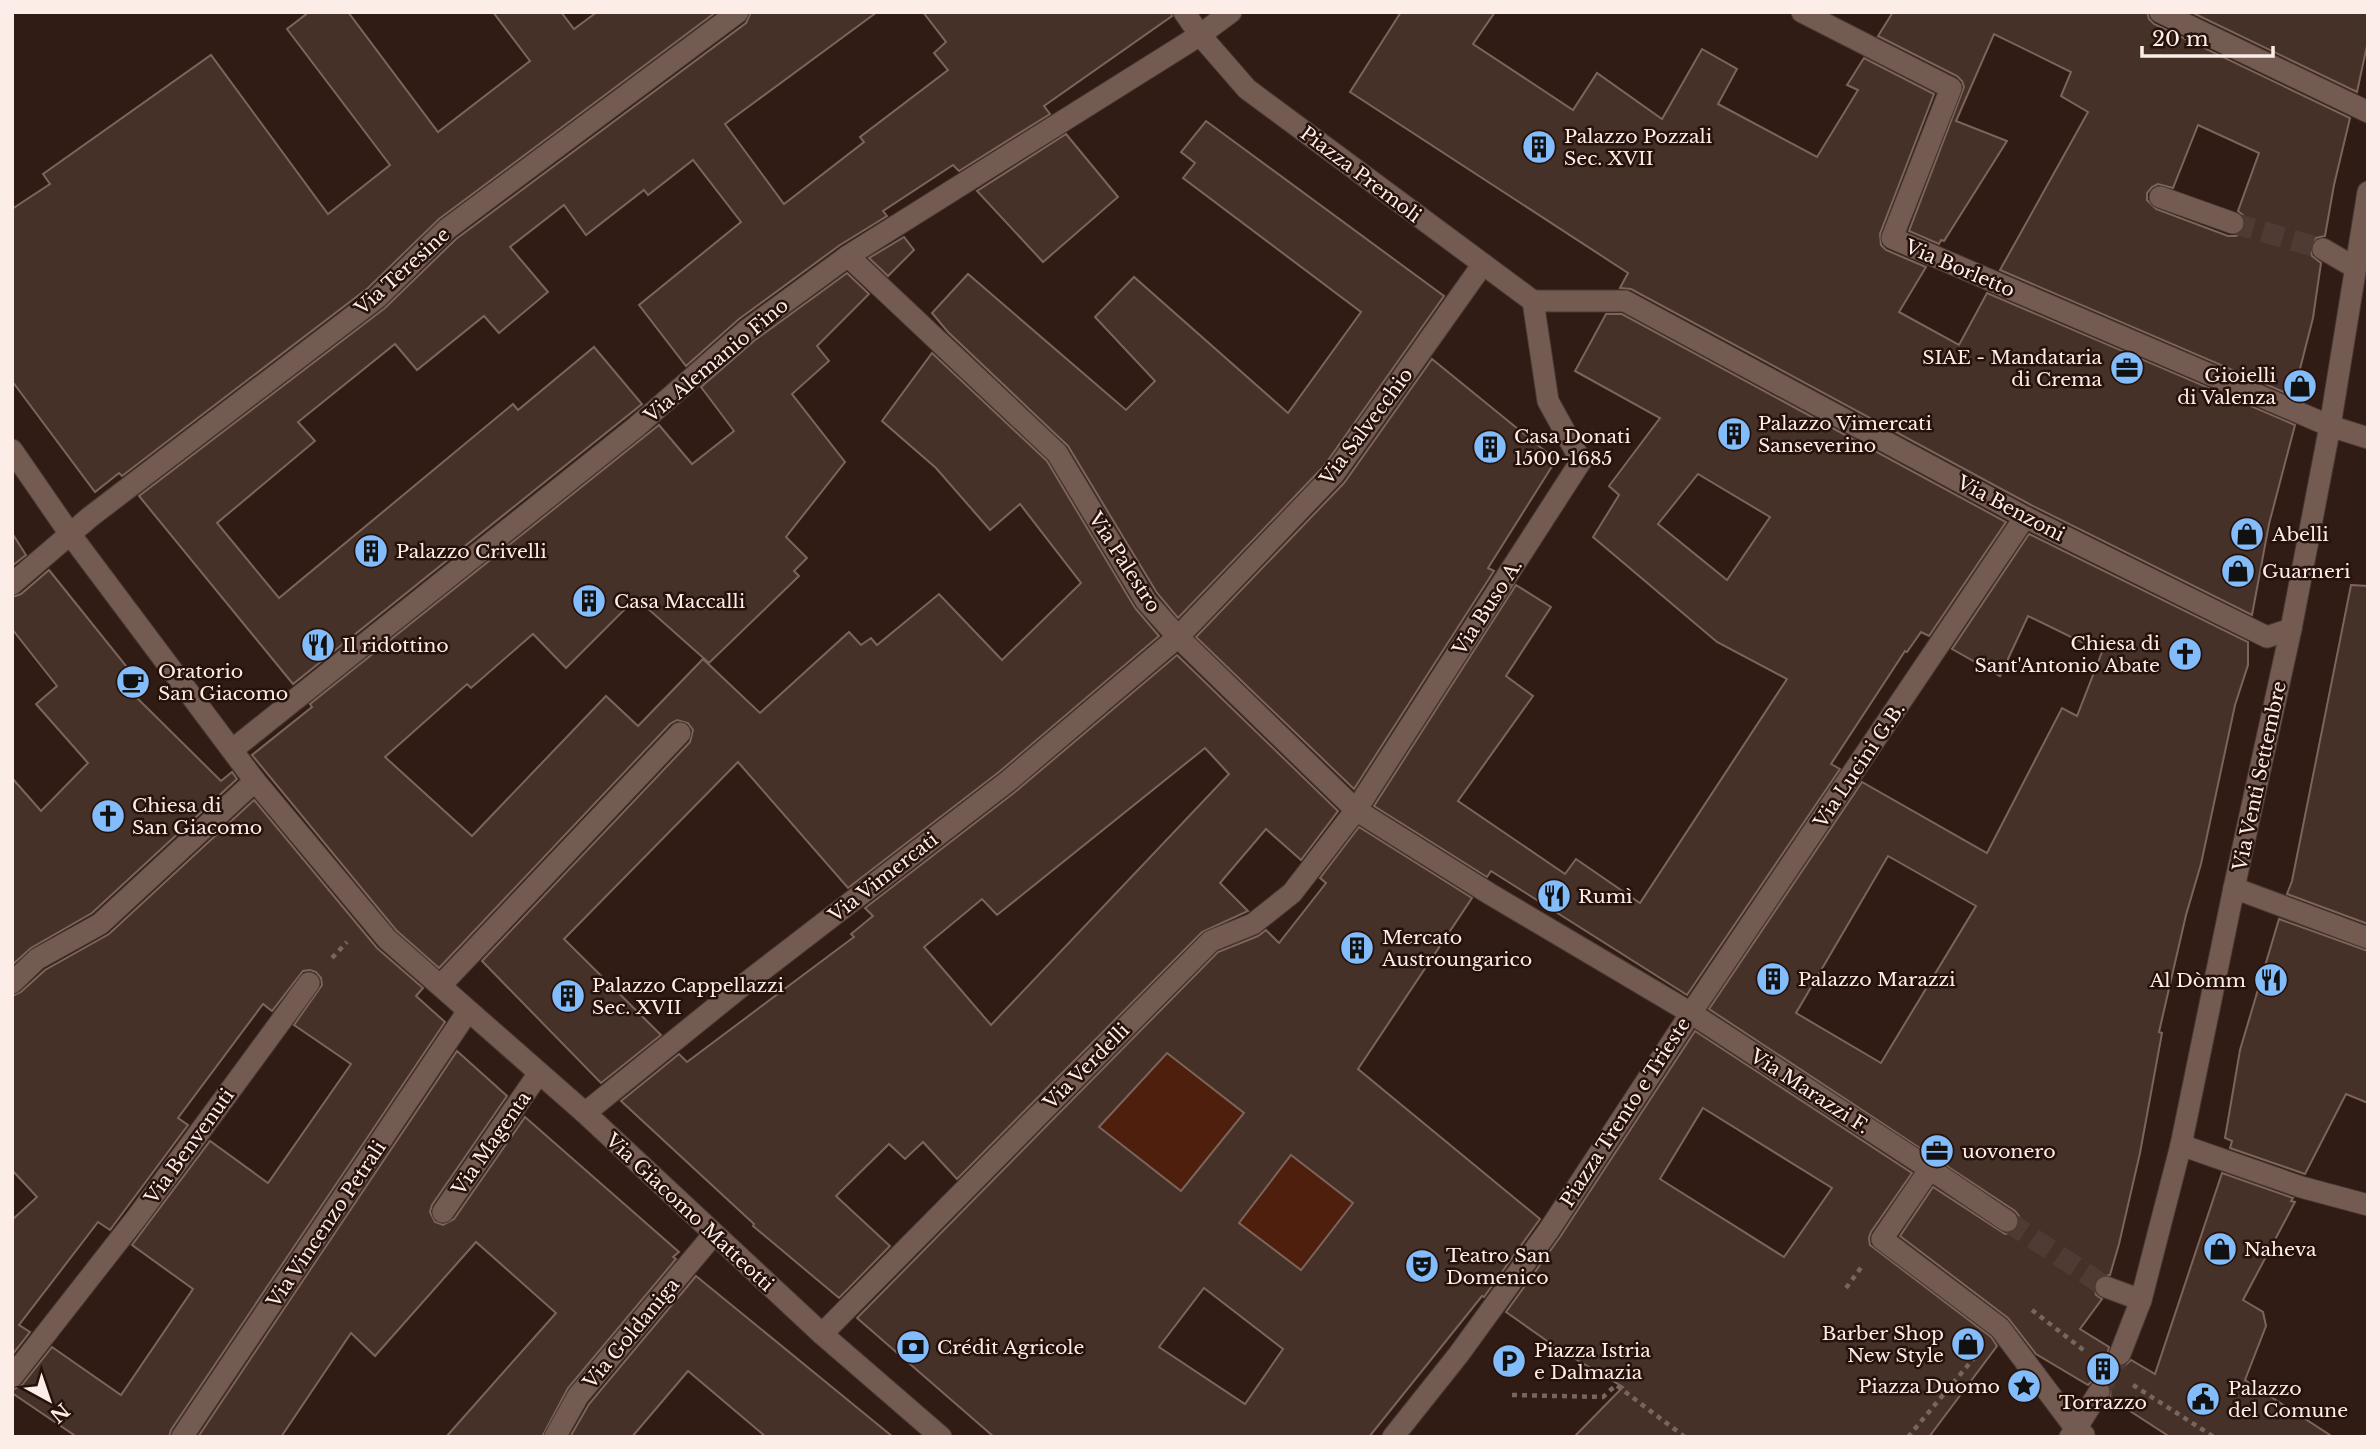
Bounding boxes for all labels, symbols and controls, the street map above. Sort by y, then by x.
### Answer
scale bar [2142,14,2273,58]
text: 20 m [2152,26,2209,52]
street label: Piazza Premoli [1296,122,1426,228]
place label: Palazzo Pozzali Sec. XVII [1564,125,1713,170]
building icon: Palazzo Pozzali Sec. XVII [1520,128,1558,166]
street label: Via Teresine [350,223,454,321]
street label: Via Borletto [1901,235,2018,302]
street label: Via Alemanio Fino [639,293,793,428]
place label: SIAE - Mandataria di Crema [1922,346,2102,391]
office icon: SIAE - Mandataria di Crema [2108,349,2146,387]
street label: Via Salvecchio [1314,363,1418,490]
place label: Gioielli di Valenza [2177,364,2277,409]
shop icon: Gioielli di Valenza [2281,367,2319,405]
place label: Palazzo Vimercati Sanseverino [1758,412,1933,457]
building icon: Palazzo Vimercati Sanseverino [1715,415,1753,453]
place label: Casa Donati 1500-1685 [1514,425,1631,470]
building icon: Casa Donati 1500-1685 [1471,428,1509,466]
street label: Via Benzoni [1952,470,2069,547]
street label: Via Palestro [1083,507,1165,617]
shop icon: Abelli [2228,515,2266,553]
place label: Abelli [2271,523,2329,546]
building icon: Palazzo Crivelli [352,532,390,570]
place label: Palazzo Crivelli [396,540,547,563]
shop icon: Guarneri [2219,552,2257,590]
street label: Via Buso A. [1447,555,1527,660]
place label: Guarneri [2262,560,2351,583]
building icon: Casa Maccalli [570,582,608,620]
place label: Casa Maccalli [614,590,746,613]
restaurant icon: Il ridottino [299,626,337,664]
place label: Chiesa di Sant'Antonio Abate [1974,632,2161,677]
place label: Il ridottino [342,634,449,657]
church icon: Chiesa di Sant'Antonio Abate [2166,635,2204,673]
place label: Oratorio San Giacomo [158,660,288,705]
cafe icon: Oratorio San Giacomo [114,663,152,701]
street label: Via Venti Settembre [2228,679,2291,874]
street label: Via Lucini G.B. [1808,698,1910,833]
place label: Chiesa di San Giacomo [132,794,262,839]
church icon: Chiesa di San Giacomo [89,797,127,835]
street label: Via Vimercati [823,827,943,928]
restaurant icon: Rumì [1535,877,1573,915]
place label: Rumì [1578,885,1633,908]
place label: Mercato Austroungarico [1381,926,1532,971]
building icon: Mercato Austroungarico [1338,929,1376,967]
building icon: Palazzo Marazzi [1754,960,1792,998]
restaurant icon: Al Dòmm [2252,961,2290,999]
place label: Palazzo Marazzi [1798,968,1956,991]
place label: Al Dòmm [2149,969,2246,992]
place label: Palazzo Cappellazzi Sec. XVII [592,974,785,1019]
building icon: Palazzo Cappellazzi Sec. XVII [549,977,587,1015]
street label: Piazza Trento e Trieste [1556,1013,1695,1211]
street label: Via Verdelli [1038,1018,1134,1115]
street label: Via Marazzi F. [1745,1044,1874,1138]
street label: Via Benvenuti [139,1084,239,1209]
street label: Via Magenta [447,1087,536,1200]
street label: Via Giacomo Matteotti [600,1128,779,1297]
office icon: uovonero [1918,1132,1956,1170]
street label: Via Vincenzo Petrali [262,1136,391,1313]
place label: uovonero [1962,1140,2056,1163]
shop icon: Naheva [2201,1230,2239,1268]
place label: Naheva [2244,1238,2317,1261]
place label: Teatro San Domenico [1446,1244,1550,1289]
theatre icon: Teatro San Domenico [1403,1247,1441,1285]
street label: Via Goldaniga [578,1273,685,1394]
place label: Barber Shop New Style [1822,1322,1944,1367]
shop icon: Barber Shop New Style [1949,1325,1987,1363]
bank icon: Crédit Agricole [894,1328,932,1366]
place label: Crédit Agricole [937,1336,1084,1359]
place label: Piazza Istria e Dalmazia [1534,1339,1651,1384]
parking icon: Piazza Istria e Dalmazia [1490,1342,1528,1380]
building icon: Torrazzo [2084,1350,2122,1388]
north arrow [14,1365,84,1435]
place icon: Piazza Duomo [2005,1367,2043,1405]
place label: Piazza Duomo [1858,1375,2000,1398]
place label: Palazzo del Comune [2228,1377,2348,1422]
public building icon: Palazzo del Comune [2184,1380,2222,1418]
place label: Torrazzo [2059,1391,2147,1414]
text: N [45,1398,74,1427]

